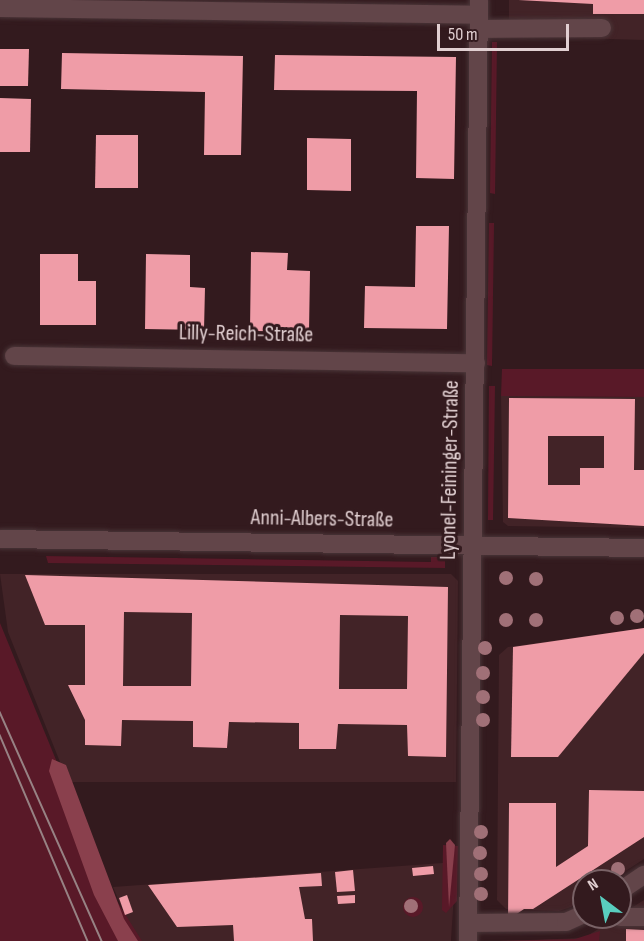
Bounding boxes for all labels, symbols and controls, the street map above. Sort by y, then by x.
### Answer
scale bar [440,12,572,50]
text: 50 m [448,24,478,45]
street label: Lilly-Reich-Straße [179,320,313,348]
street label: Lyonel-Feininger-Straße [435,380,465,560]
street label: Anni-Albers-Straße [250,505,394,533]
north arrow [572,869,632,929]
text: N [585,875,602,895]

